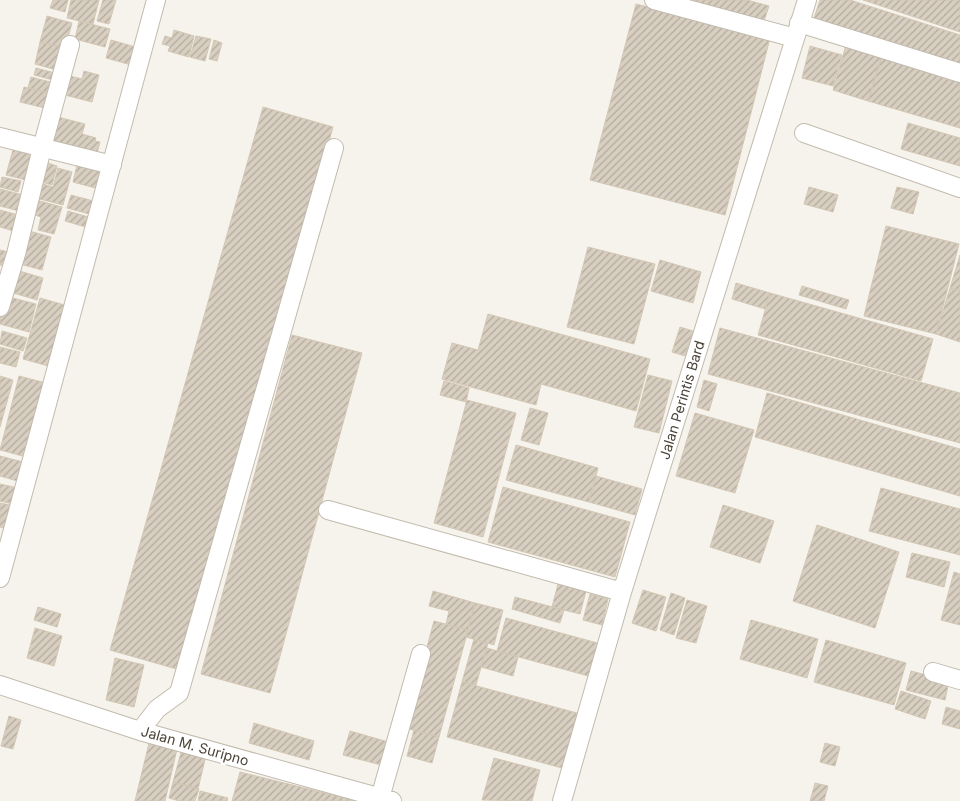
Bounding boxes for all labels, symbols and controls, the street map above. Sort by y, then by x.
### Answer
street label: Jalan Perintis Bard [655,338,708,461]
street label: Jalan M. Suripno [139,722,251,769]

